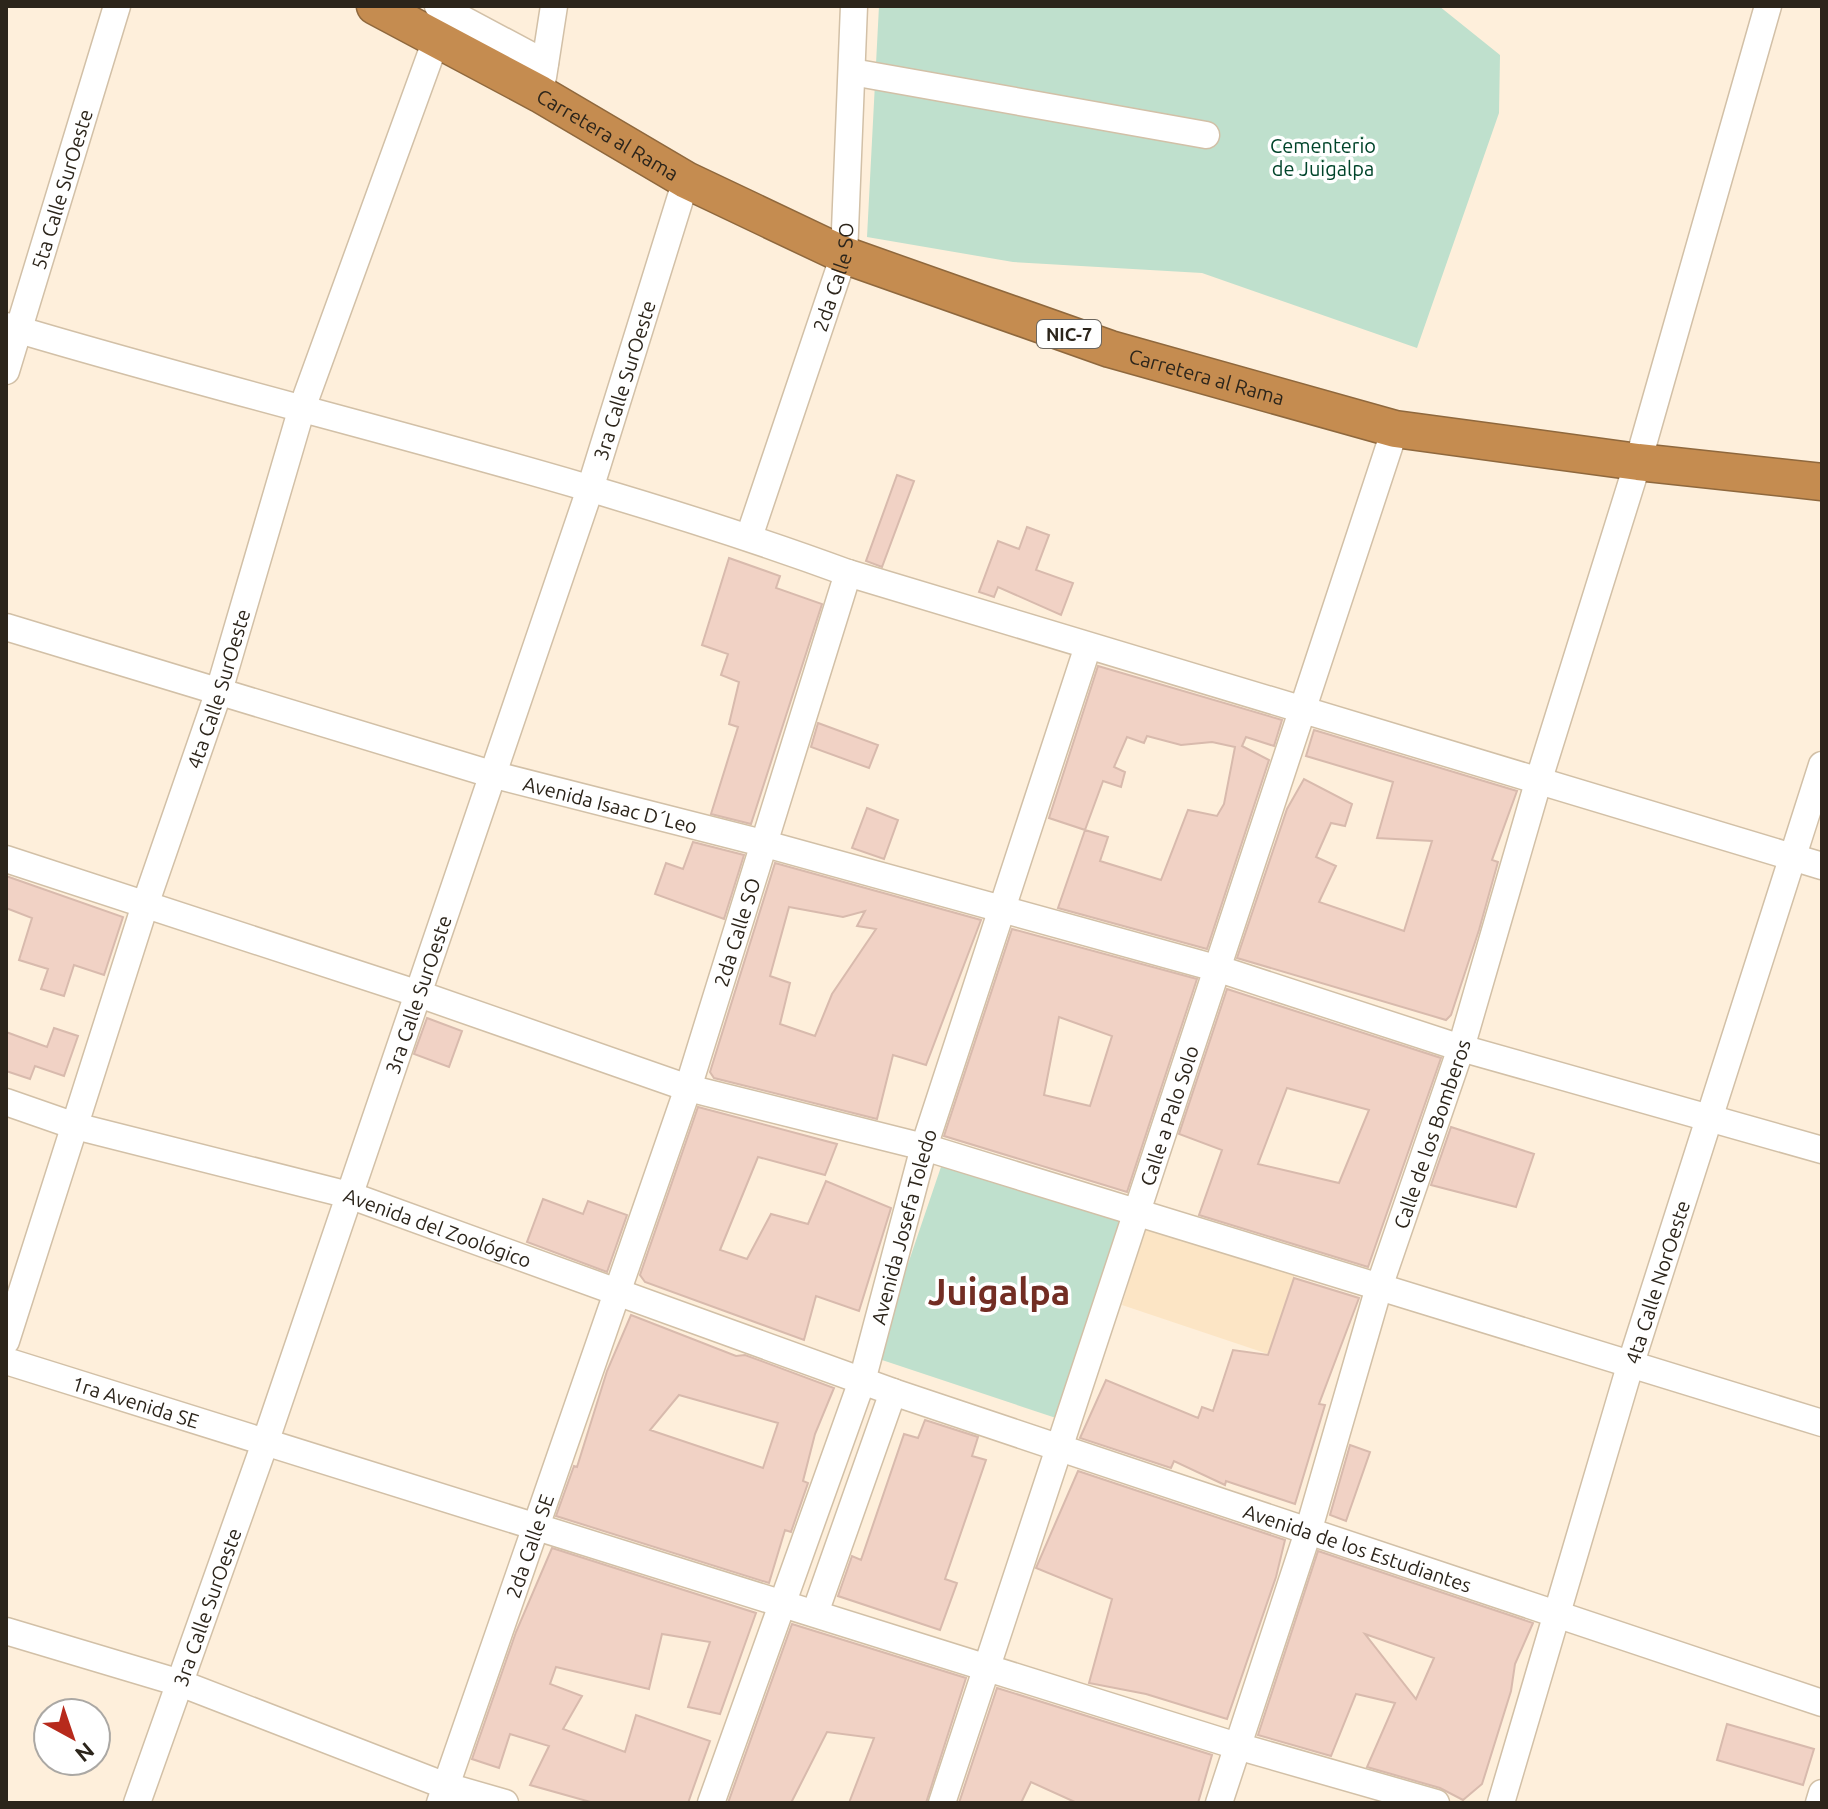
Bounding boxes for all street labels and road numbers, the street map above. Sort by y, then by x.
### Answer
street label: Carretera al Rama [533,83,683,185]
street label: 5ta Calle SurOeste [26,106,96,272]
street label: 2da Calle SO [808,222,857,334]
street label: 3ra Calle SurOeste [588,297,659,463]
road number: NIC-7 [1037,320,1101,348]
street label: Carretera al Rama [1126,343,1287,409]
street label: 4ta Calle SurOeste [182,606,254,772]
street label: Avenida Isaac D´Leo [521,771,700,838]
street label: 2da Calle SO [709,875,764,989]
street label: 3ra Calle SurOeste [380,912,455,1077]
street label: Calle de los Bomberos [1388,1037,1474,1232]
street label: Calle a Palo Solo [1135,1042,1203,1188]
street label: Avenida Josefa Toledo [866,1126,941,1327]
street label: Avenida del Zoológico [341,1183,535,1272]
street label: 4ta Calle NorOeste [1620,1197,1694,1366]
street label: 1ra Avenida SE [69,1371,202,1432]
street label: 2da Calle SE [501,1491,558,1601]
street label: Avenida de los Estudiantes [1241,1499,1475,1596]
street label: 3ra Calle SurOeste [168,1525,245,1689]

